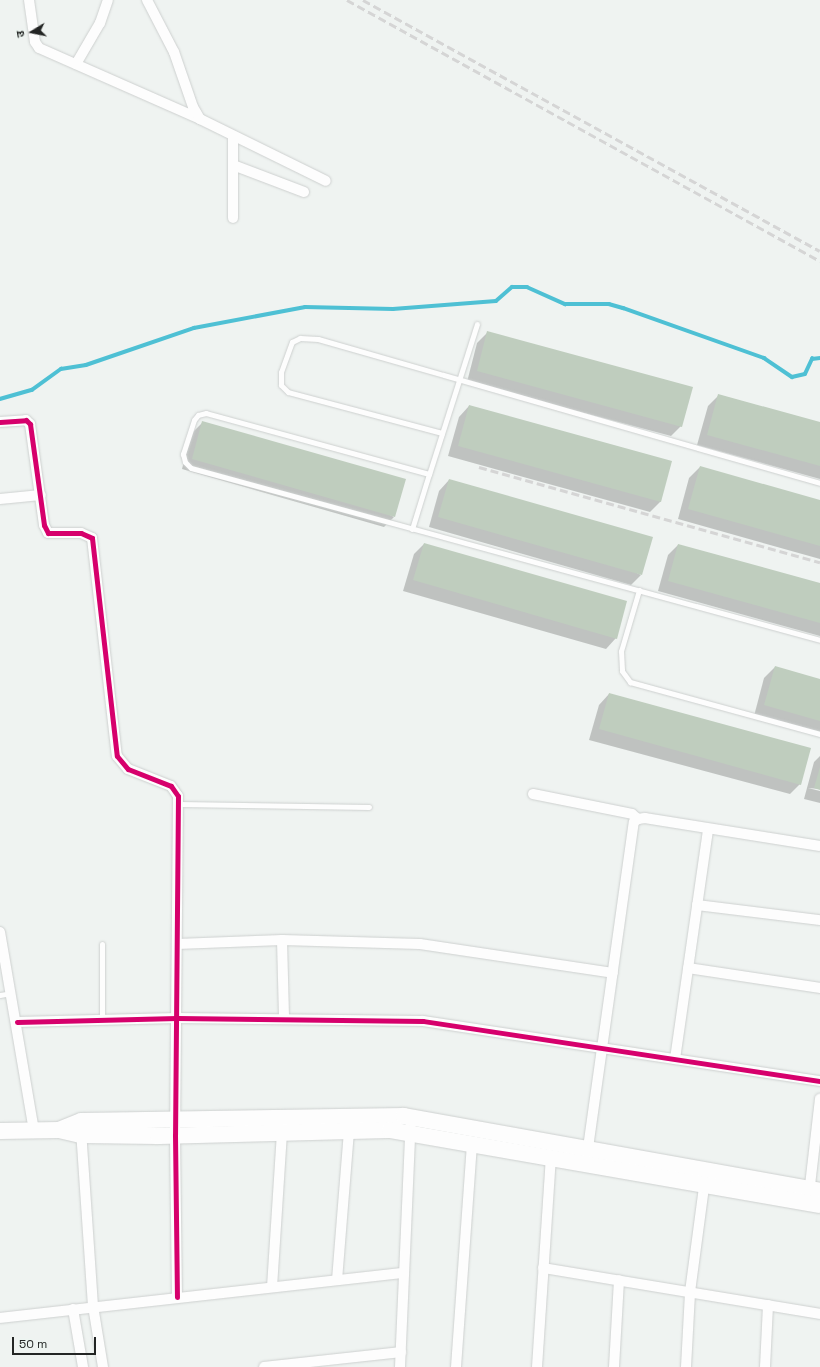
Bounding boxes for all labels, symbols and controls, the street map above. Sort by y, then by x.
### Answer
north arrow [12,12,52,52]
text: उ [13,30,28,38]
scale bar [14,1329,98,1355]
text: 50 m [19,1336,47,1352]

